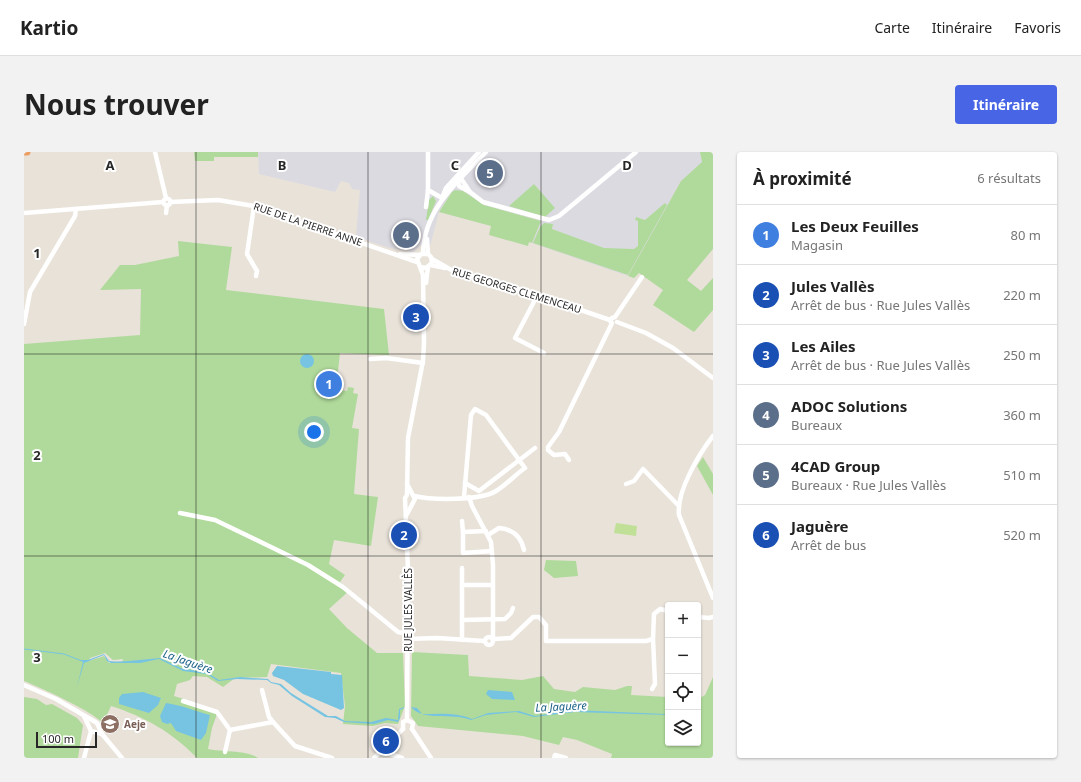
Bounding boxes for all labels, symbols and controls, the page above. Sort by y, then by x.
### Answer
text: Kartio [20,15,78,41]
text: Carte [874,18,910,37]
text: Itinéraire [932,18,992,37]
text: Favoris [1014,18,1061,37]
text: Nous trouver [24,85,209,123]
button: Itinéraire [955,85,1057,124]
text: A [106,156,115,174]
text: B [278,156,286,174]
text: C [451,156,459,174]
text: D [622,156,632,174]
pin: 5 [477,158,503,188]
text: À proximité [753,167,852,190]
text: 6 résultats [977,169,1041,187]
street label: RUE DE LA PIERRE ANNE [252,199,364,249]
text: Les Deux Feuilles [791,216,919,236]
pin: 4 [393,220,419,250]
text: 1 [762,226,770,244]
text: 80 m [1011,226,1041,244]
text: Magasin [791,236,843,254]
text: 1 [33,244,41,262]
street label: RUE GEORGES CLEMENCEAU [451,264,583,316]
text: Jules Vallès [791,276,874,296]
text: 2 [762,286,770,304]
text: 220 m [1003,286,1041,304]
text: Arrêt de bus · Rue Jules Vallès [791,296,970,314]
pin: 3 [403,302,429,332]
text: Les Ailes [791,336,856,356]
text: 3 [762,346,770,364]
text: 250 m [1003,346,1041,364]
text: Arrêt de bus · Rue Jules Vallès [791,356,970,374]
pin: 1 [316,369,342,399]
text: ADOC Solutions [791,396,907,416]
text: 4 [762,406,770,424]
text: 360 m [1003,406,1041,424]
text: Bureaux [791,416,842,434]
your location [304,422,324,442]
text: 2 [33,446,41,464]
text: 4CAD Group [791,456,880,476]
text: 5 [762,466,770,484]
text: 510 m [1003,466,1041,484]
text: Bureaux · Rue Jules Vallès [791,476,946,494]
text: Jaguère [791,516,849,536]
pin: 2 [391,520,417,550]
text: 6 [762,526,770,544]
text: 520 m [1003,526,1041,544]
text: Arrêt de bus [791,536,866,554]
street label: RUE JULES VALLÈS [401,567,415,652]
map controls [665,602,701,746]
button: + [665,602,701,638]
button: − [665,638,701,674]
water label: La Jaguère [161,646,215,677]
text: 3 [33,648,41,666]
button: locate [665,674,701,710]
water label: La Jaguère [535,697,588,715]
button: layers [665,710,701,746]
school or university icon: Aeje [99,713,121,735]
place label: Aeje [124,717,146,731]
pin: 6 [373,726,399,756]
scale bar [36,730,97,749]
text: 100 m [42,731,74,746]

